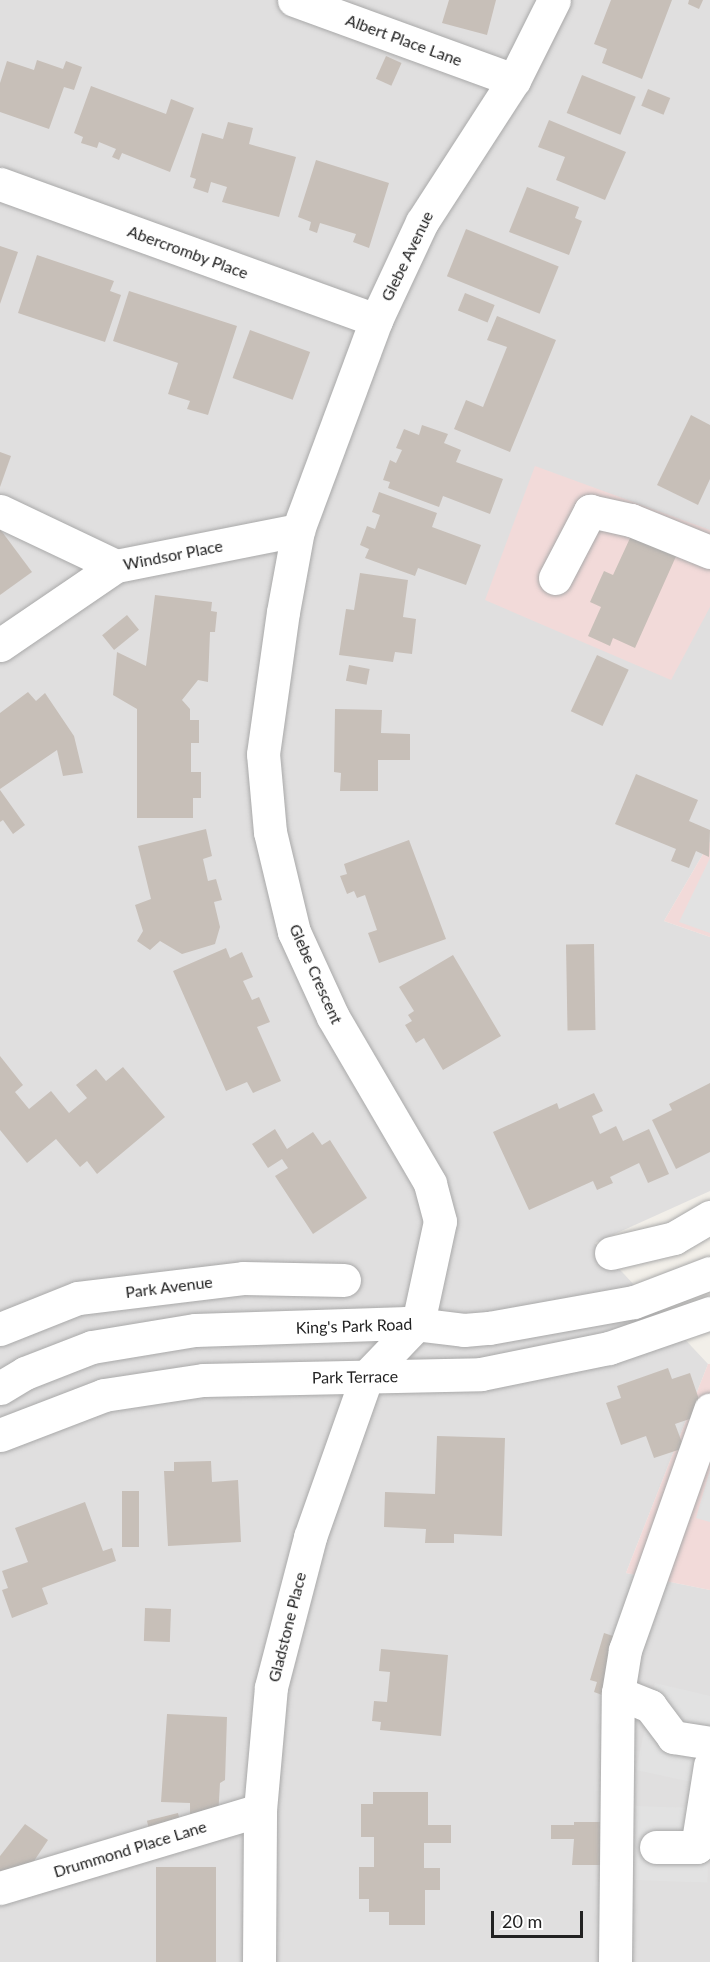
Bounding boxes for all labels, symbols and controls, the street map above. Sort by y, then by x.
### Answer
street label: Albert Place Lane [343,10,465,70]
street label: Glebe Avenue [377,208,437,304]
street label: Abercromby Place [125,221,251,283]
street label: Windsor Place [121,536,225,574]
street label: Glebe Crescent [285,921,347,1027]
street label: Park Avenue [124,1272,214,1302]
street label: King's Park Road [295,1314,413,1338]
street label: Park Terrace [311,1367,399,1387]
street label: Gladstone Place [264,1570,310,1684]
street label: Drummond Place Lane [51,1817,209,1881]
scale bar [494,1899,586,1937]
text: 20 m [502,1910,542,1932]

